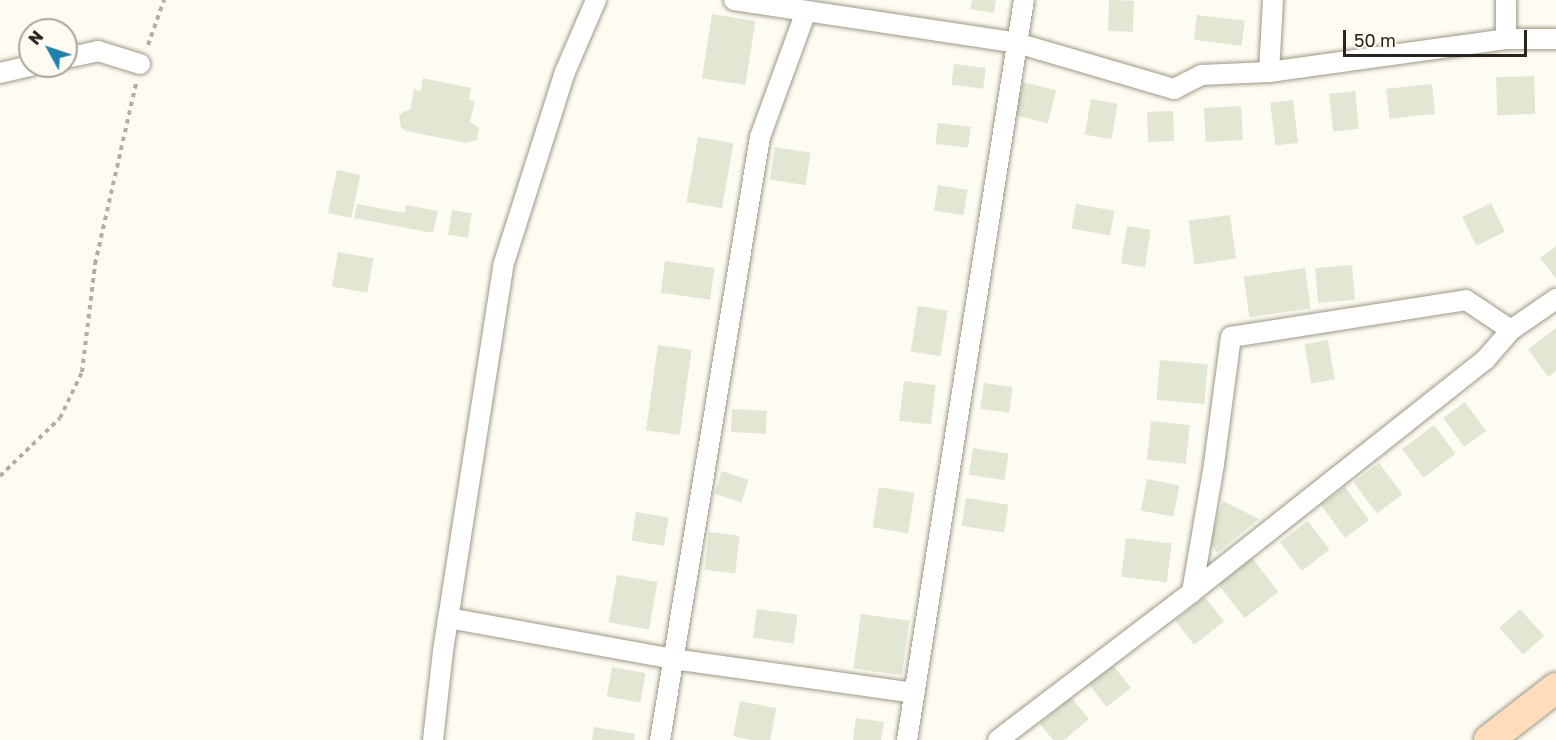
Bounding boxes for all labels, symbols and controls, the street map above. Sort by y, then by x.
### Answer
north arrow [18,18,78,78]
scale bar [1346,18,1530,56]
text: N [24,27,47,49]
text: 50 m [1354,29,1396,51]

